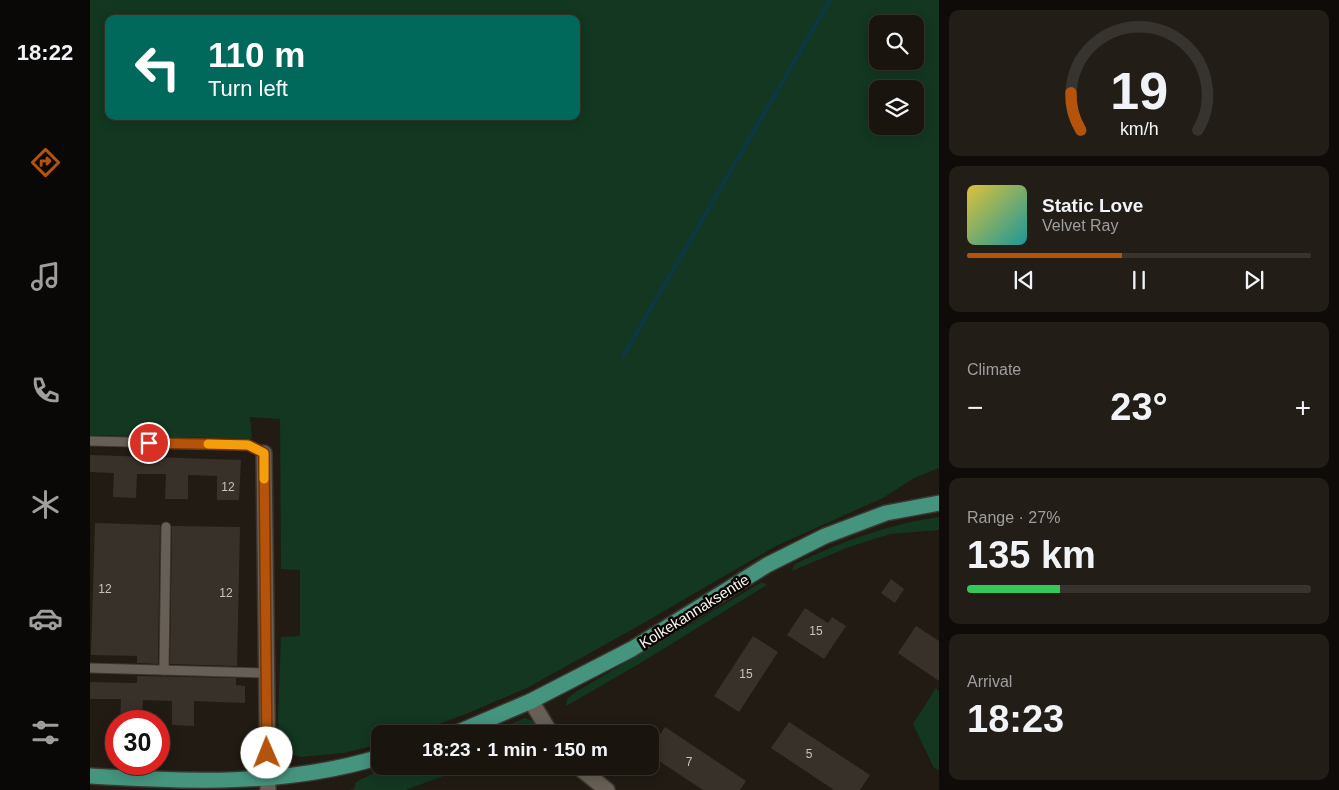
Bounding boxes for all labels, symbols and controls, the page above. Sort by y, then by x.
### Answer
map controls [869,15,924,135]
button: search [869,15,924,70]
icon: left [125,35,190,100]
text: 110 m [208,35,305,74]
text: 18:22 [17,40,73,65]
text: 19 [1110,62,1168,120]
text: Turn left [208,76,288,101]
button: layers [869,80,924,135]
text: km/h [1120,119,1158,139]
icon: directions [28,145,63,180]
text: Static Love [1042,195,1143,216]
text: Velvet Ray [1042,217,1118,234]
icon: music [28,259,63,294]
icon: previous [1010,266,1038,294]
icon: pause [1125,266,1153,294]
icon: next [1240,266,1268,294]
text: Climate [967,361,1021,378]
icon: phone [28,373,63,408]
text: 23° [1110,386,1168,428]
text: − [967,392,983,423]
text: + [1295,392,1311,423]
pin [128,422,170,464]
icon: arrive [135,429,163,457]
house number: 12 [221,480,235,494]
icon: climate [28,487,63,522]
text: Range · 27% [967,509,1060,526]
text: 135 km [967,534,1096,576]
street label: Kolkekannaksentie [636,570,752,652]
house number: 12 [98,582,112,596]
house number: 12 [219,586,233,600]
icon: car [28,601,63,636]
house number: 15 [809,624,823,638]
house number: 15 [739,667,753,681]
text: Arrival [967,673,1012,690]
text: 18:23 [967,698,1064,740]
speed limit sign: 30 [105,710,170,775]
icon: filters [28,715,63,750]
position arrow [240,726,292,778]
text: 18:23 · 1 min · 150 m [422,739,608,760]
house number: 5 [806,747,813,761]
house number: 7 [686,755,693,769]

